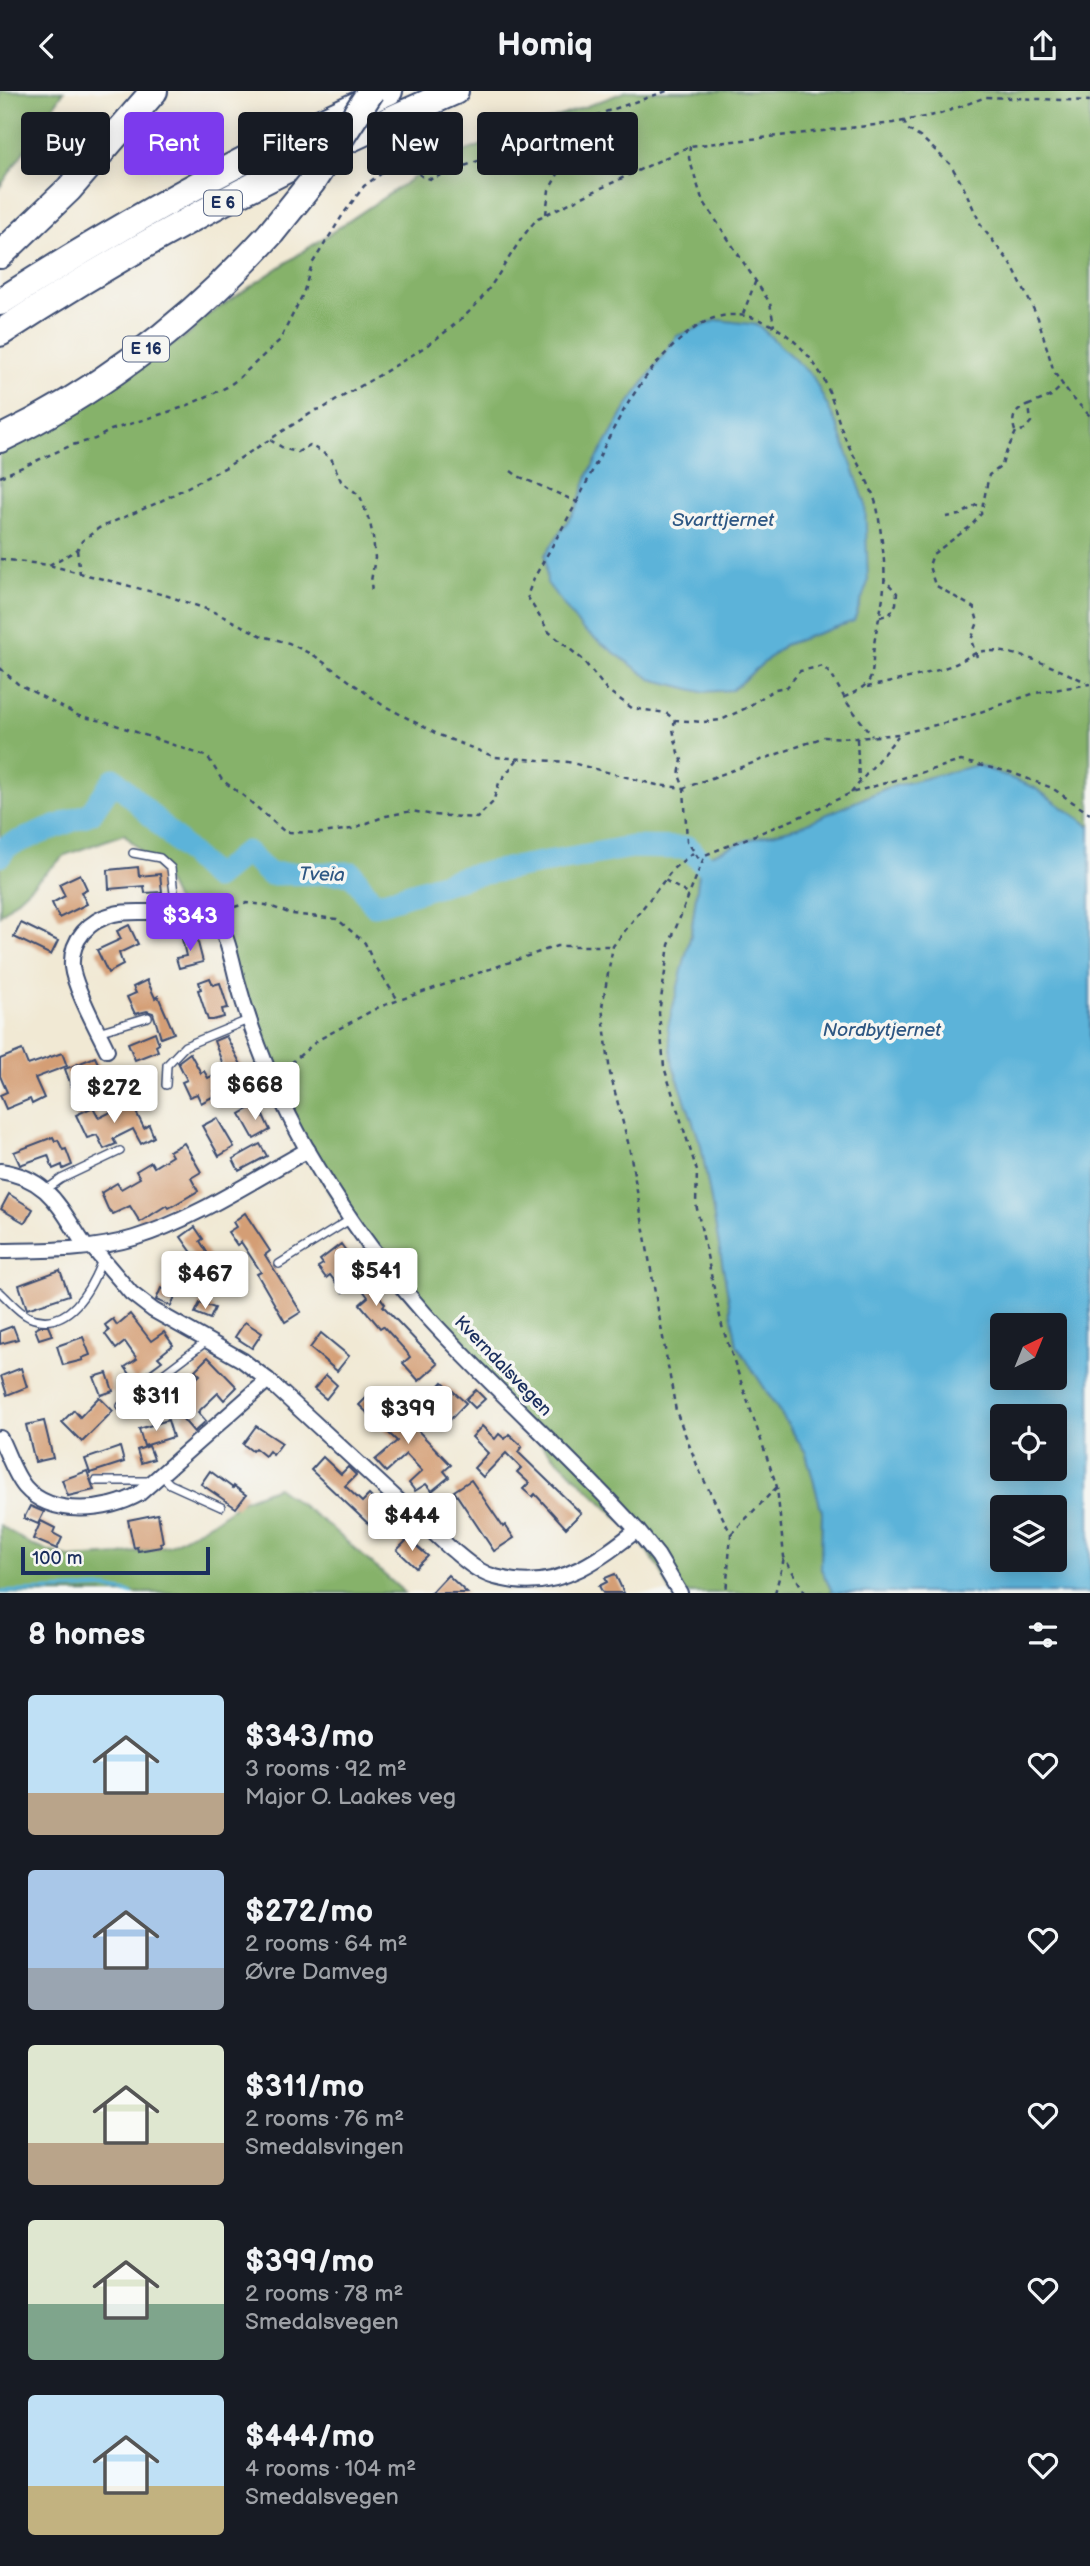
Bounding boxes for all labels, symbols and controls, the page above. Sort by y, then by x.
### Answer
text: Homiq [497,26,593,65]
icon: back [28,27,66,65]
icon: share [1024,27,1062,65]
chip: Buy [21,112,110,175]
chip: Rent [124,112,224,175]
chip: Filters [238,112,353,175]
chip: New [367,112,463,175]
chip: Apartment [477,112,638,175]
road number: E 6 [204,191,242,215]
road number: E 16 [123,337,169,361]
water label: Svarttjernet [672,509,775,532]
water label: Tveia [299,863,345,887]
pin: $343 [149,893,231,953]
text: $343 [162,902,218,930]
water label: Nordbytjernet [823,1019,942,1042]
pin: $668 [214,1063,296,1122]
pin: $272 [73,1065,155,1125]
text: $668 [227,1071,283,1099]
text: $272 [87,1074,141,1102]
pin: $541 [335,1249,417,1308]
pin: $467 [164,1251,246,1311]
text: $541 [350,1257,402,1285]
text: $467 [177,1260,233,1288]
street label: Kverndalsvegen [450,1312,556,1420]
north arrow [990,1313,1068,1389]
map controls [990,1313,1067,1572]
pin: $311 [115,1373,197,1433]
text: $311 [132,1382,180,1410]
pin: $399 [367,1387,449,1446]
text: $399 [380,1395,436,1423]
button: locate [990,1404,1067,1481]
pin: $444 [371,1493,453,1553]
button: layers [990,1495,1067,1572]
text: $444 [384,1502,440,1530]
scale bar [21,1544,210,1576]
text: 100 m [32,1547,83,1570]
icon: filters [1024,1616,1062,1654]
text: 8 homes [28,1617,145,1653]
text: $343/mo [245,1719,374,1755]
icon: home [84,1723,168,1807]
icon: heart [1024,1746,1062,1784]
text: 3 rooms · 92 m² [245,1755,407,1783]
text: Major O. Laakes veg [245,1783,456,1811]
text: $272/mo [245,1894,373,1930]
icon: home [84,1898,168,1982]
icon: heart [1024,1921,1062,1959]
text: 2 rooms · 64 m² [245,1930,407,1958]
text: Øvre Damveg [245,1958,388,1986]
text: $311/mo [245,2069,364,2105]
icon: home [84,2073,168,2157]
icon: heart [1024,2096,1062,2134]
text: 2 rooms · 76 m² [245,2105,404,2133]
text: Smedalsvingen [245,2133,404,2161]
text: $399/mo [245,2244,374,2280]
icon: home [84,2248,168,2332]
icon: heart [1024,2271,1062,2309]
text: 2 rooms · 78 m² [245,2280,403,2308]
text: Smedalsvegen [245,2308,399,2336]
text: $444/mo [245,2419,375,2455]
icon: home [84,2423,168,2507]
icon: heart [1024,2446,1062,2484]
text: 4 rooms · 104 m² [245,2455,416,2483]
text: Smedalsvegen [245,2483,399,2511]

